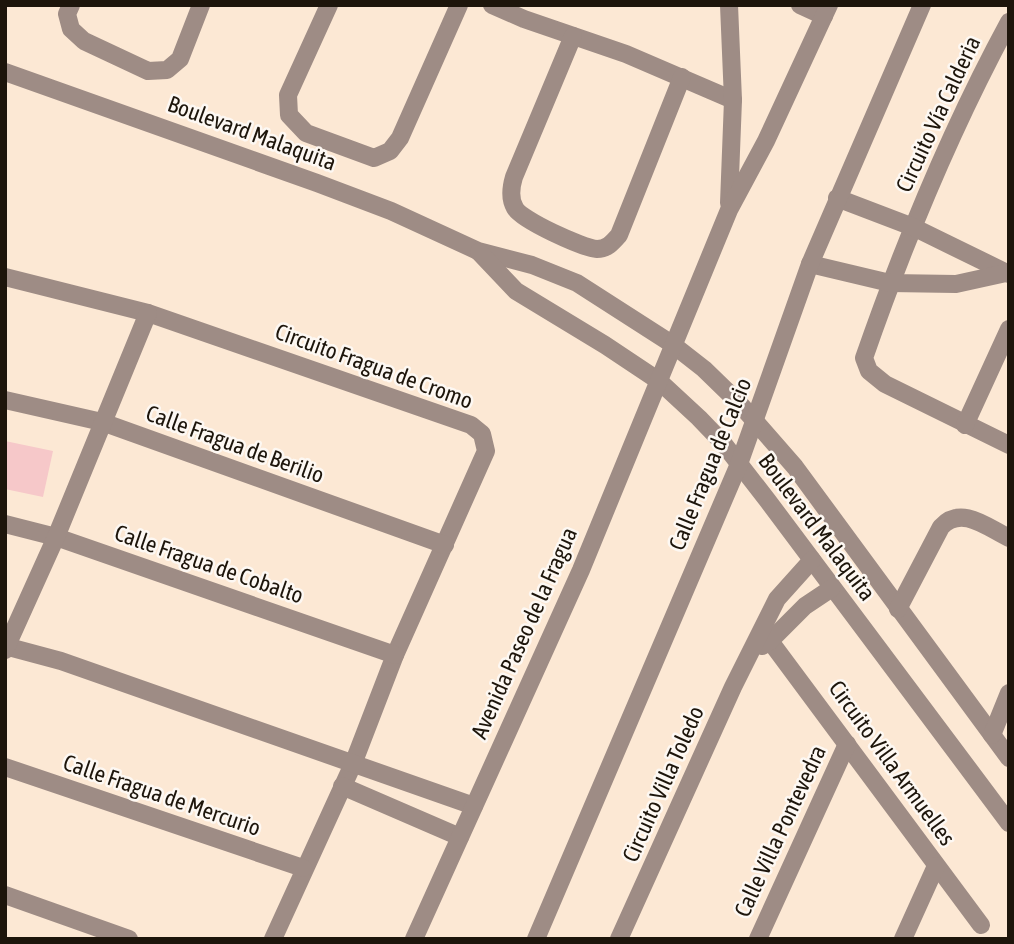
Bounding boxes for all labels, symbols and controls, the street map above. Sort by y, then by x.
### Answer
street label: Circuito Vía Calderia [890,32,986,196]
street label: Boulevard Malaquita [164,90,340,176]
street label: Circuito Fragua de Cromo [272,318,476,414]
street label: Calle Fragua de Calcio [664,374,756,554]
street label: Calle Fragua de Berilio [143,400,327,488]
street label: Boulevard Malaquita [753,448,881,606]
street label: Calle Fragua de Cobalto [111,520,307,608]
street label: Avenida Paseo de la Fragua [466,524,582,742]
street label: Circuito Villa Armuelles [824,676,960,850]
street label: Circuito Villa Toledo [617,702,709,866]
street label: Calle Villa Pontevedra [729,741,831,921]
street label: Calle Fragua de Mercurio [60,749,264,841]

